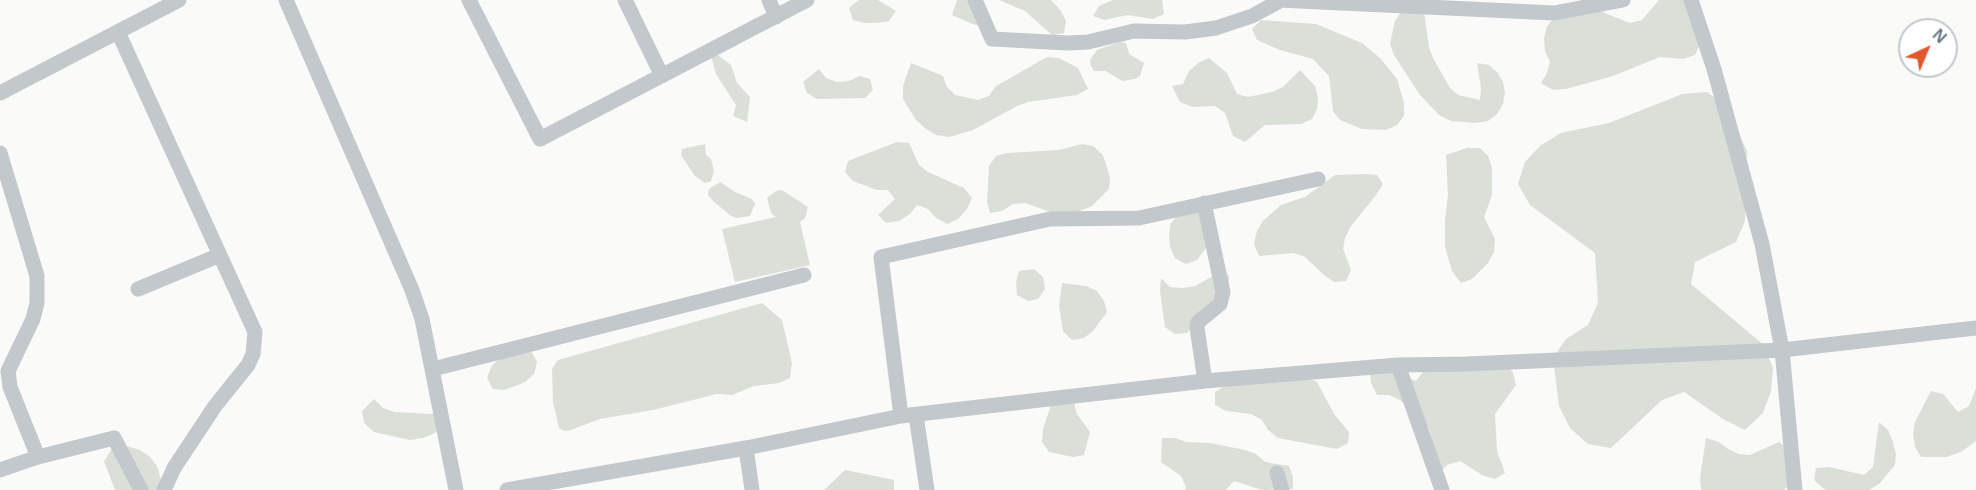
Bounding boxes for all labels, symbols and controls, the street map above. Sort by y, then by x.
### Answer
north arrow [1898,18,1958,78]
text: N [1929,26,1950,46]

